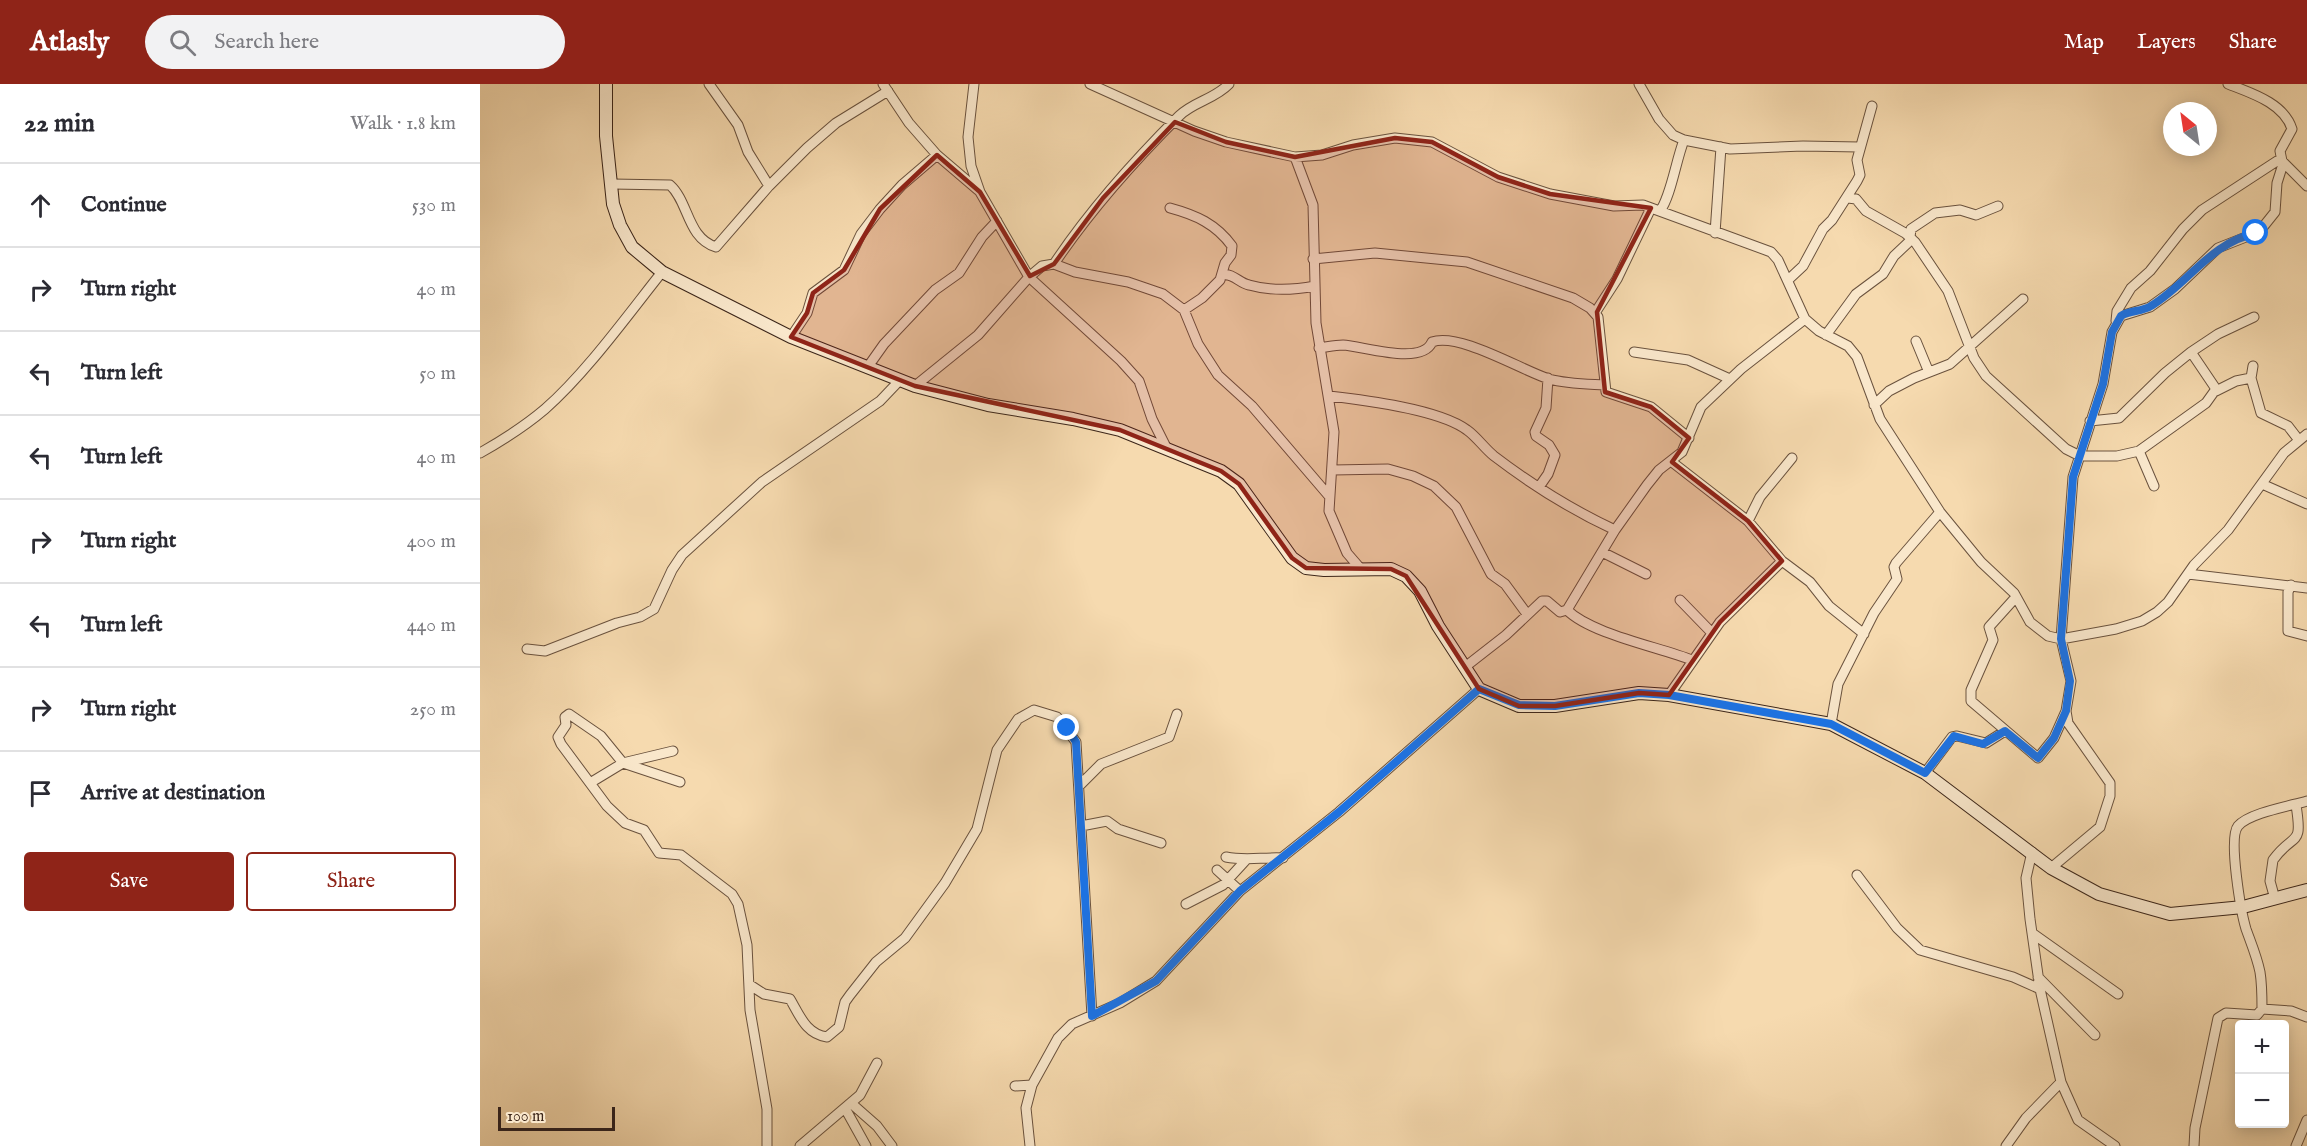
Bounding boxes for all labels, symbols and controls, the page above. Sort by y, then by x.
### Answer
search box [145,15,565,69]
text: Atlasly [30,25,109,60]
icon: search [166,26,199,59]
text: Search here [214,28,319,56]
text: Map [2064,29,2104,56]
text: Layers [2137,29,2196,56]
text: Share [2229,29,2277,56]
north arrow [2163,102,2217,156]
text: 22 min [24,107,95,140]
text: Walk · 1.8 km [350,111,456,136]
icon: ahead [24,189,57,222]
text: Continue [81,191,167,219]
text: 530 m [412,193,456,218]
route start [2242,219,2268,245]
icon: right [24,273,57,306]
text: Turn right [81,275,176,303]
text: 40 m [417,277,456,302]
icon: left [24,357,57,390]
text: Turn left [81,359,163,387]
text: 50 m [419,361,456,386]
icon: left [24,441,57,474]
text: Turn left [81,443,163,471]
text: 40 m [417,445,456,470]
icon: right [24,525,57,558]
text: Turn right [81,527,176,555]
text: 400 m [407,529,456,554]
icon: left [24,609,57,642]
text: Turn left [81,611,163,639]
text: 440 m [407,613,456,638]
icon: right [24,693,57,726]
text: Turn right [81,695,176,723]
text: 250 m [410,697,456,722]
route end [1053,714,1079,740]
icon: arrive [24,777,57,810]
text: Arrive at destination [81,779,265,807]
button: Save [24,852,234,911]
button: Share [246,852,456,911]
map controls [2235,1020,2289,1128]
button: + [2235,1020,2289,1074]
button: − [2235,1074,2289,1128]
scale bar [498,1104,615,1132]
text: 100 m [507,1107,544,1127]

